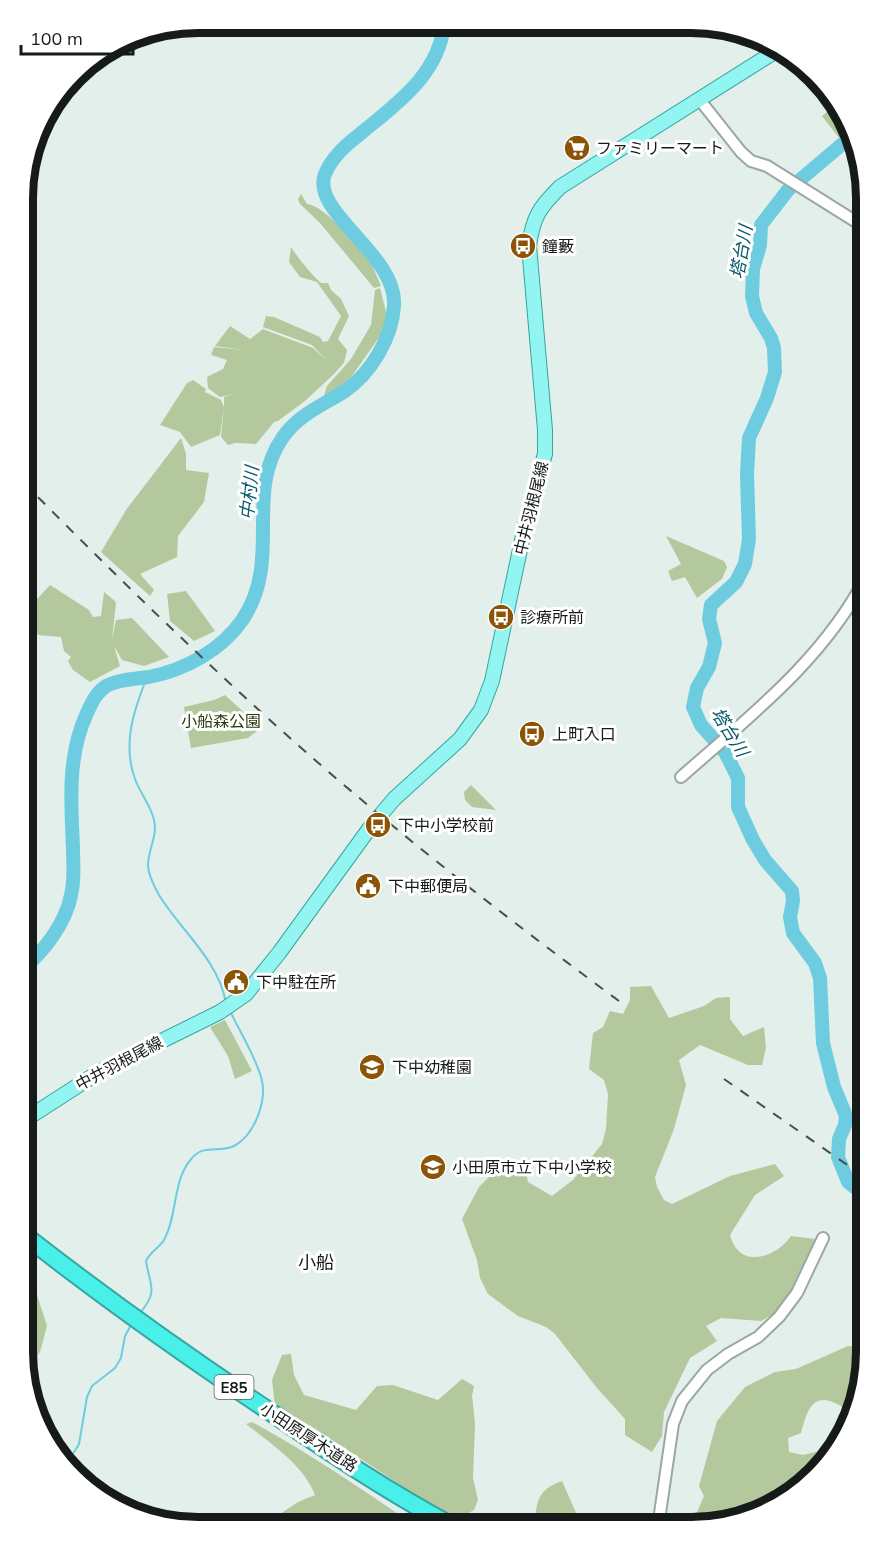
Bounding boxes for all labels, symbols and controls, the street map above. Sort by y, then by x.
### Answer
scale bar [21,18,134,56]
text: 100 m [30,27,83,50]
supermarket icon: ファミリーマート [562,133,592,163]
place label: ファミリーマート [596,138,724,158]
water label: 塔台川 [725,221,757,281]
bus stop icon: 鐘藪 [508,231,538,261]
place label: 鐘藪 [542,236,574,256]
street label: 中井羽根尾線 [510,459,552,557]
water label: 中村川 [235,463,263,521]
bus stop icon: 診療所前 [486,602,516,632]
place label: 診療所前 [520,607,584,627]
water label: 塔台川 [706,703,755,763]
park label: 小船森公園 [181,711,261,731]
bus stop icon: 上町入口 [517,719,547,749]
place label: 上町入口 [552,724,616,744]
bus stop icon: 下中小学校前 [363,810,393,840]
place label: 下中小学校前 [398,815,494,835]
public building icon: 下中郵便局 [353,871,383,901]
place label: 下中郵便局 [388,876,468,896]
public building icon: 下中駐在所 [221,967,251,997]
place label: 下中駐在所 [256,972,336,992]
street label: 中井羽根尾線 [72,1032,166,1094]
school or university icon: 下中幼稚園 [357,1052,387,1082]
place label: 下中幼稚園 [392,1057,472,1077]
school or university icon: 小田原市立下中小学校 [418,1152,448,1182]
place label: 小田原市立下中小学校 [452,1157,612,1177]
district label: 小船 [298,1251,334,1274]
road number: E85 [214,1375,254,1399]
street label: 小田原厚木道路 [257,1398,361,1476]

